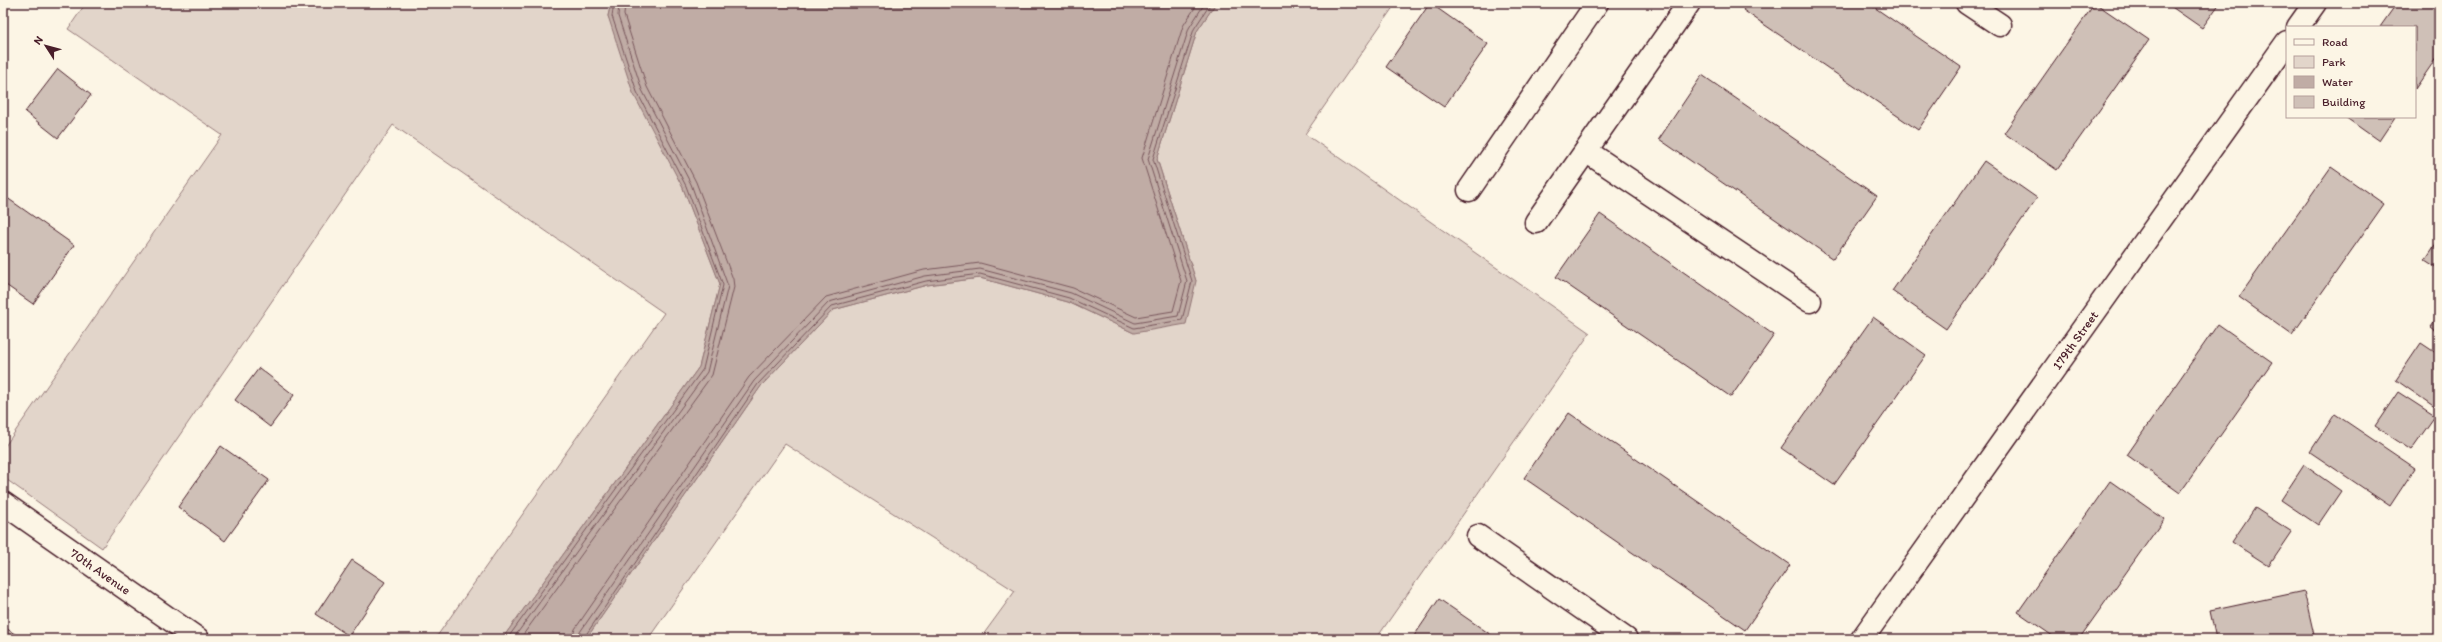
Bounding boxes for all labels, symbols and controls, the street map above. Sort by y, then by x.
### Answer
north arrow [26,26,66,66]
legend [2286,26,2416,118]
text: N [31,34,46,47]
text: Road [2322,35,2348,49]
text: Park [2322,55,2346,69]
text: Water [2322,75,2353,89]
text: Building [2322,95,2366,109]
street label: 179th Street [2049,308,2101,373]
street label: 70th Avenue [67,545,133,598]

